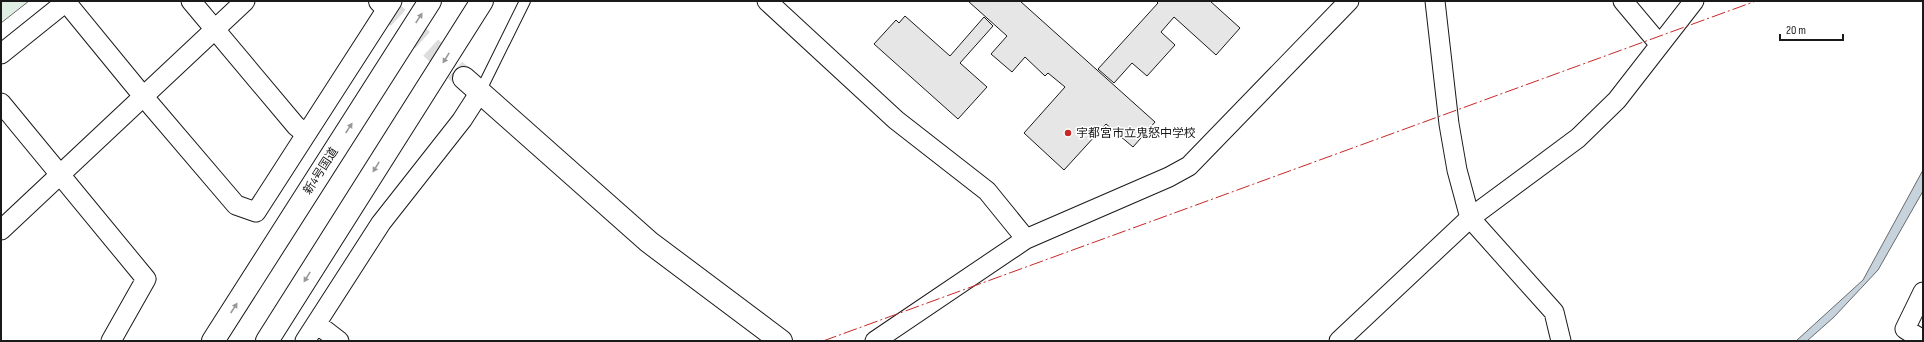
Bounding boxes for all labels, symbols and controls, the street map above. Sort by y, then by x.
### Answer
one-way arrow [415,13,423,24]
scale bar [1780,16,1843,42]
text: 20 m [1786,23,1806,38]
one-way arrow [442,53,450,63]
one-way arrow [345,123,353,133]
place label: 宇都宮市立鬼怒中学校 [1076,126,1196,141]
marker: 宇都宮市立鬼怒中学校 [1063,128,1073,138]
street label: 新4号国道 [300,145,342,197]
one-way arrow [373,162,380,173]
one-way arrow [303,272,311,282]
one-way arrow [230,302,237,314]

